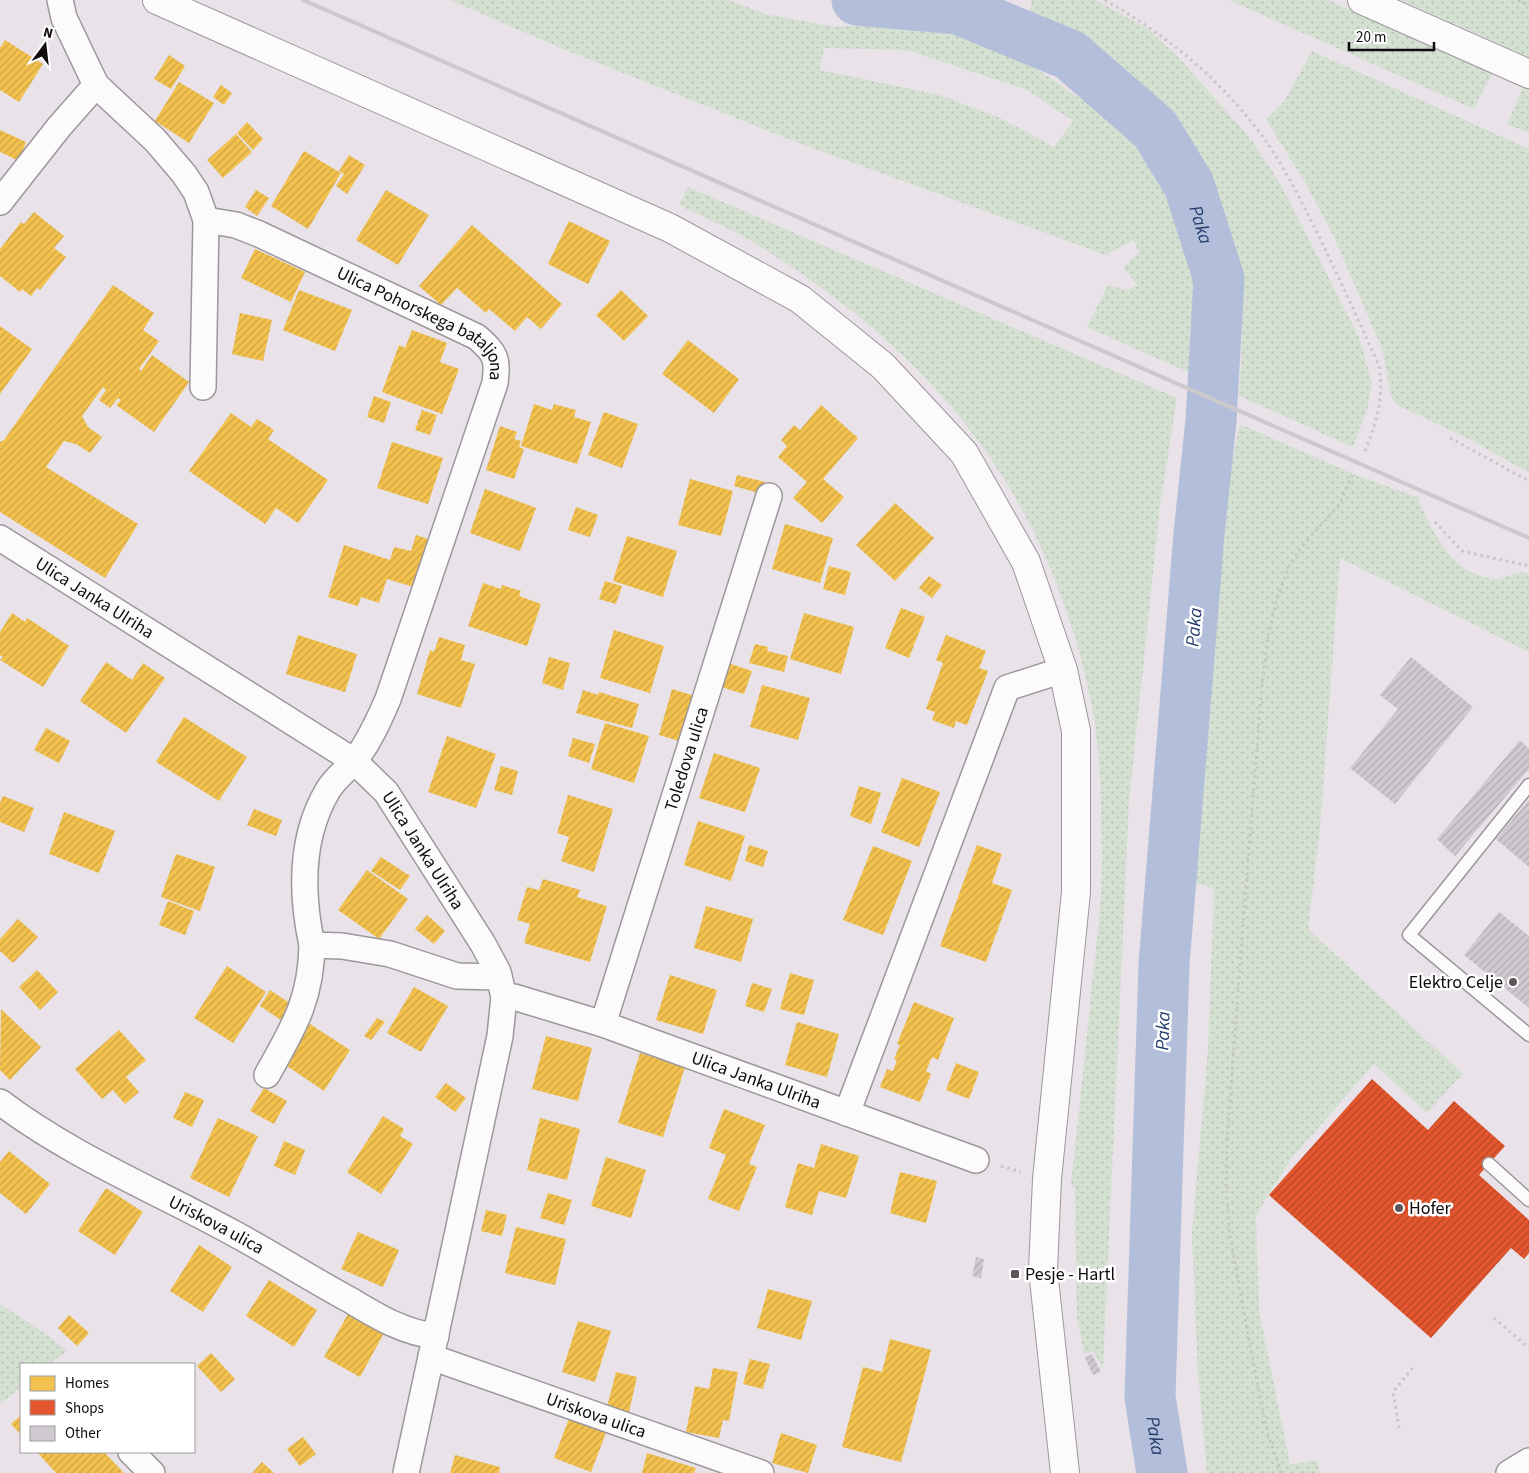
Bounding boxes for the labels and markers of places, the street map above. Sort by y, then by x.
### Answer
place label: Elektro Celje [1409,970,1503,995]
marker: Elektro Celje [1507,976,1519,988]
place label: Hofer [1409,1196,1451,1221]
marker: Hofer [1393,1202,1405,1214]
place label: Pesje - Hartl [1025,1262,1115,1287]
marker: Pesje - Hartl [1009,1268,1021,1280]

